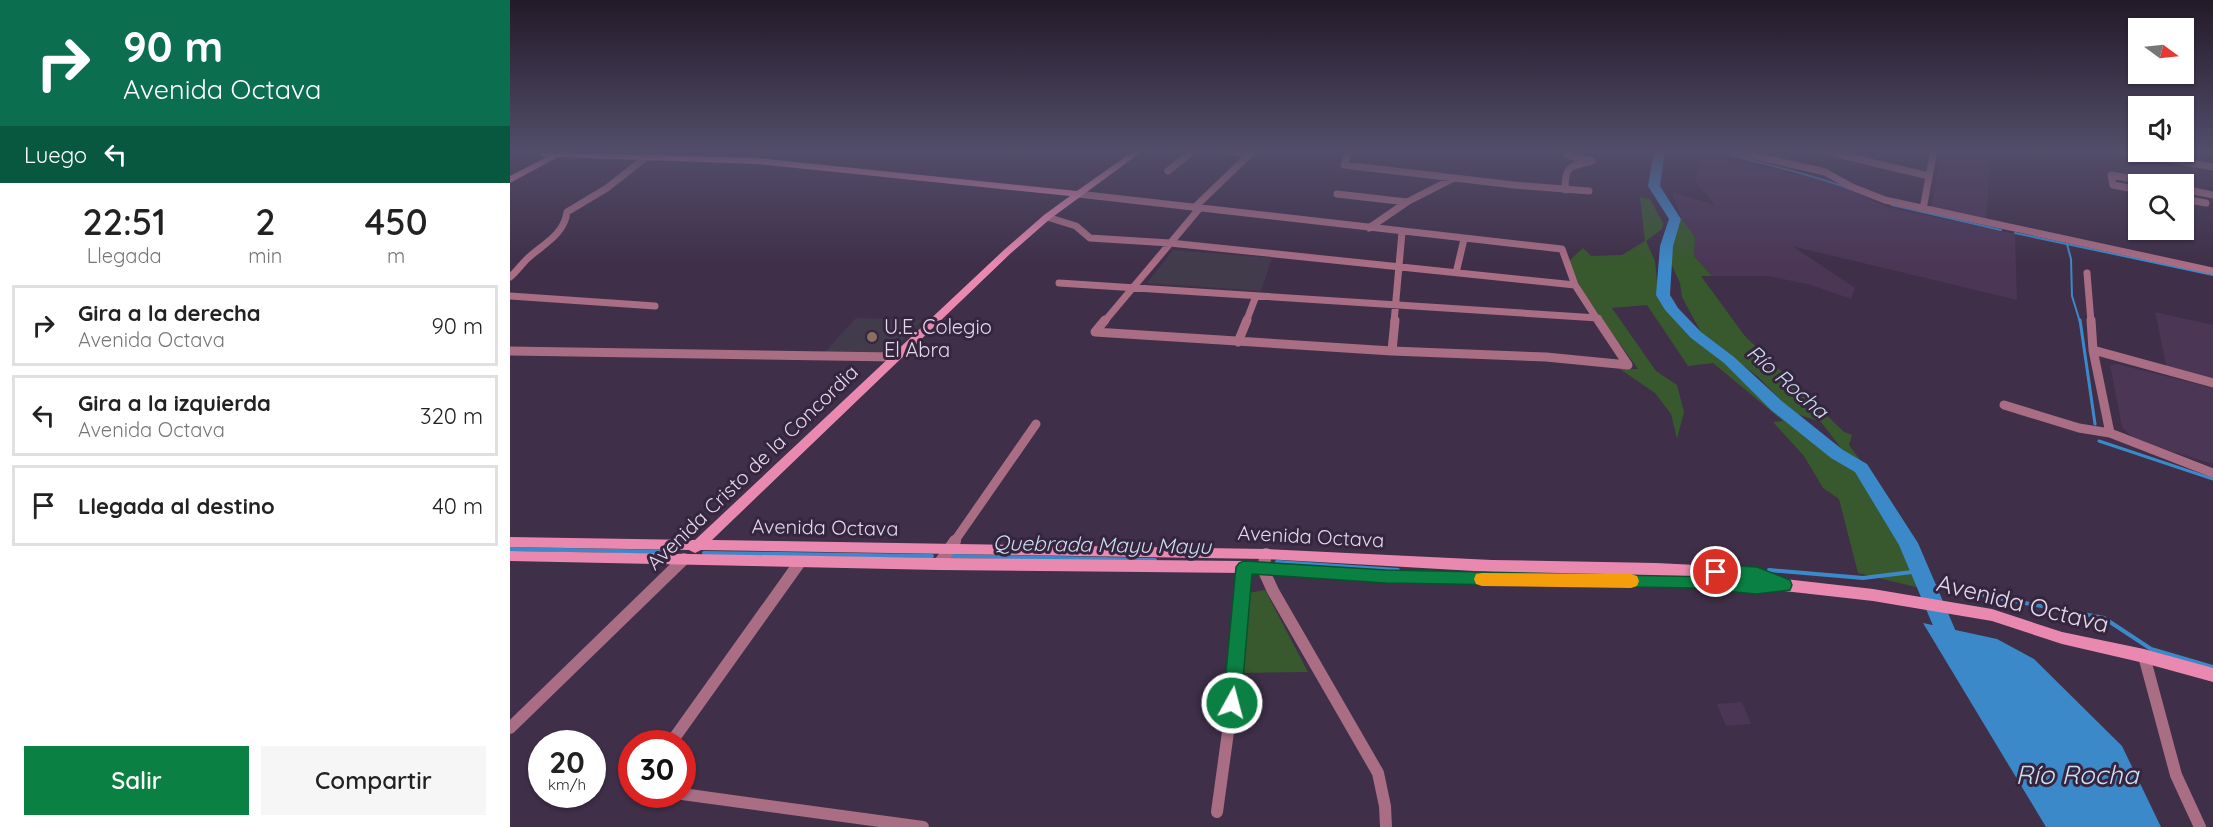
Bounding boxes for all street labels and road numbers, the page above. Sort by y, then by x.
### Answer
street label: Avenida Cristo de la Concordia [641,359,863,575]
street label: Avenida Octava [751,513,899,541]
street label: Avenida Octava [1237,520,1385,552]
street label: Avenida Octava [1934,567,2112,639]

